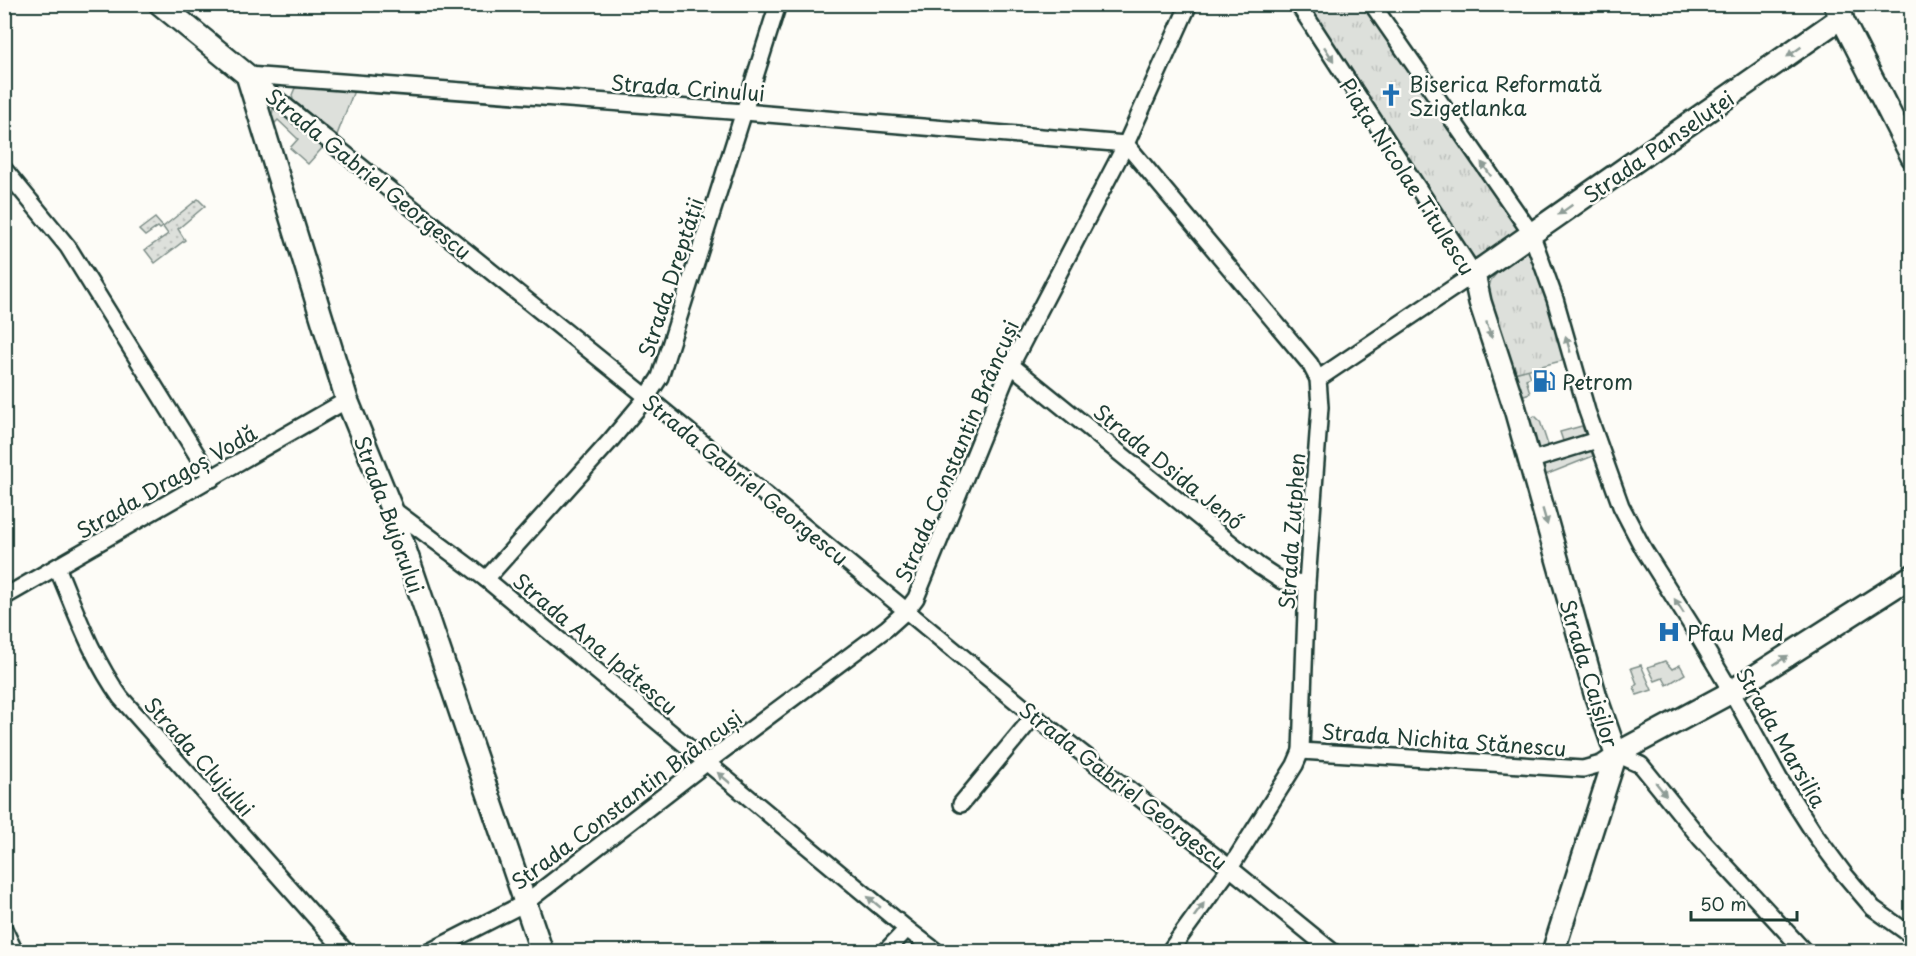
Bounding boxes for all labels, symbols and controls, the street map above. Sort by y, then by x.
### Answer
one-way arrow [1324,45,1335,62]
one-way arrow [1787,46,1803,58]
street label: Strada Crinului [610,66,766,108]
place label: Biserica Reformată Szigetlanka [1409,67,1603,123]
street label: Piața Nicolae Titulescu [1332,71,1484,281]
street label: Strada Gabriel Georgescu [259,80,479,266]
church icon: Biserica Reformată Szigetlanka [1378,82,1404,108]
street label: Strada Panseluței [1576,82,1740,210]
one-way arrow [1481,161,1492,177]
street label: Strada Dreptății [629,193,711,361]
one-way arrow [1557,204,1573,216]
street label: Strada Constantin Brâncuși [886,315,1026,587]
one-way arrow [1485,321,1495,339]
one-way arrow [1563,335,1572,353]
place label: Petrom [1562,365,1633,397]
fuel station icon: Petrom [1531,368,1557,394]
street label: Strada Gabriel Georgescu [636,386,856,572]
street label: Strada Dsida Jenő [1087,395,1251,537]
street label: Strada Dragoș Vodă [70,416,262,546]
street label: Strada Bujorului [347,431,433,597]
street label: Strada Zutphen [1270,452,1312,610]
one-way arrow [1540,508,1550,526]
street label: Strada Ana Ipătescu [507,564,685,722]
street label: Strada Caișilor [1552,595,1628,751]
one-way arrow [1674,598,1685,614]
place label: Pfau Med [1687,616,1784,648]
hospital icon: Pfau Med [1656,619,1682,645]
one-way arrow [1773,655,1789,666]
street label: Strada Marsilia [1729,661,1836,814]
street label: Strada Clujului [137,689,263,823]
street label: Strada Gabriel Georgescu [1013,693,1235,877]
street label: Strada Constantin Brâncuși [504,701,748,897]
street label: Strada Nichita Stănescu [1320,714,1568,764]
one-way arrow [716,771,732,784]
one-way arrow [1654,781,1667,797]
scale bar [1691,884,1798,922]
text: 50 m [1700,890,1747,917]
one-way arrow [867,896,882,909]
one-way arrow [1193,902,1205,917]

